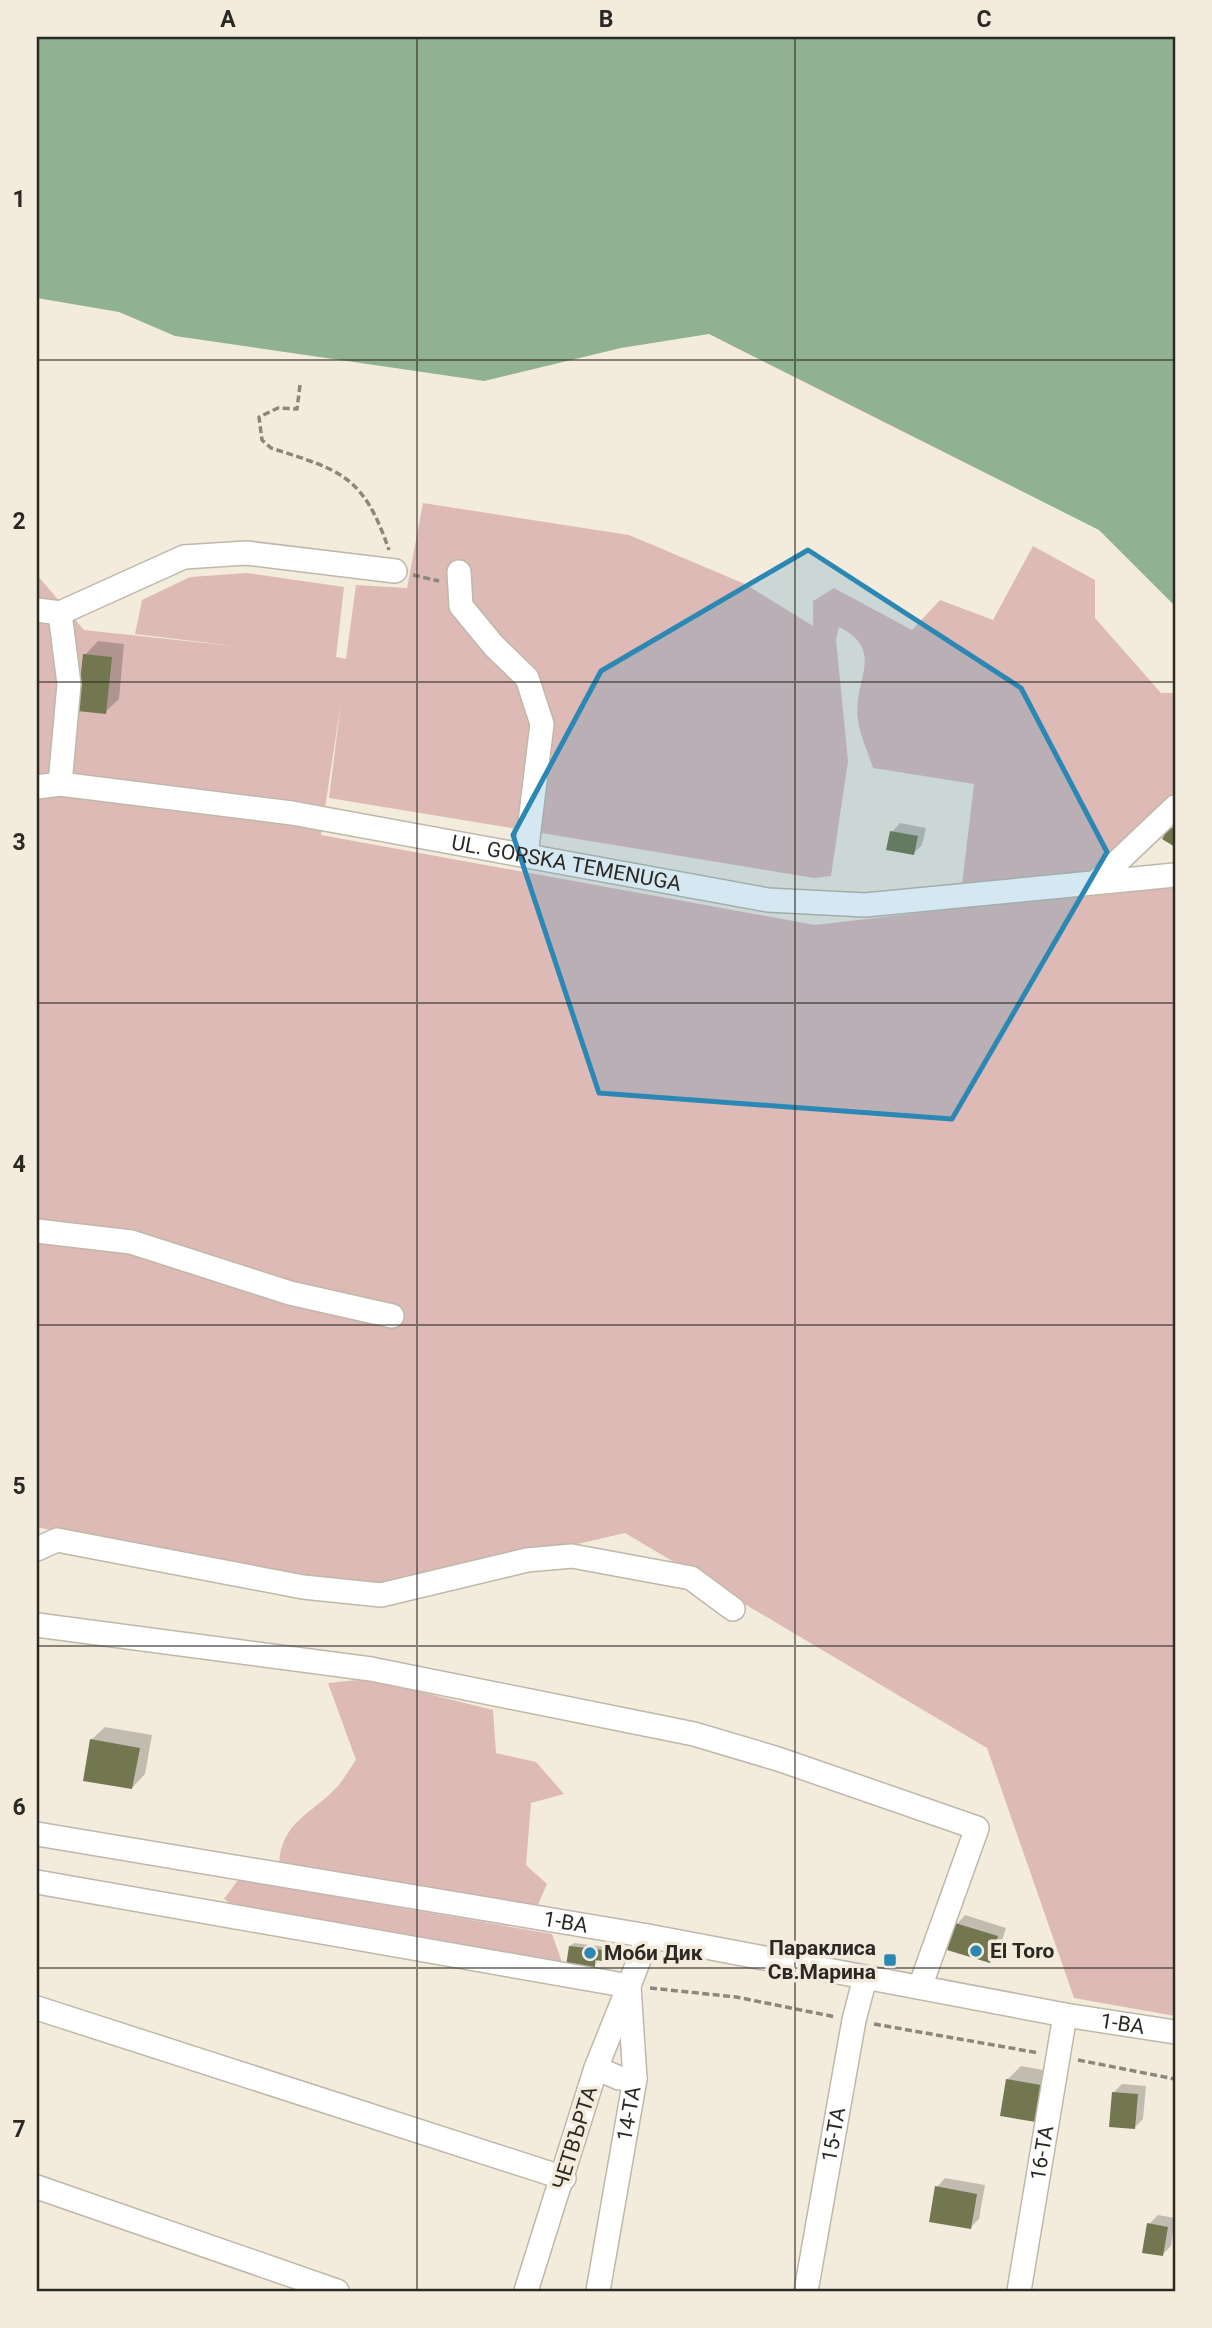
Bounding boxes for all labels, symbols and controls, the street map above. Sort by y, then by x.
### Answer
text: A [220,6,236,33]
text: B [599,6,613,33]
text: C [976,6,992,33]
text: 1 [12,186,26,213]
text: 2 [12,508,26,535]
text: 3 [12,829,26,856]
street label: UL. GORSKA TEMENUGA [450,830,683,896]
text: 4 [12,1151,26,1178]
text: 5 [12,1473,26,1500]
text: 6 [12,1794,26,1821]
street label: 1-ВА [542,1907,590,1938]
place label: Параклиса Св.Марина [768,1936,876,1984]
place label: El Toro [990,1939,1055,1963]
place label: Моби Дик [604,1941,703,1965]
marker: El Toro [968,1943,984,1959]
marker: Моби Дик [582,1945,598,1961]
marker: Параклиса Св.Марина [882,1952,898,1968]
street label: 1-ВА [1099,2009,1147,2039]
street label: ЧЕТВЪРТА [548,2083,602,2193]
street label: 14-ТА [612,2084,646,2143]
street label: 15-ТА [817,2105,850,2164]
text: 7 [12,2116,26,2143]
street label: 16-ТА [1026,2124,1058,2182]

